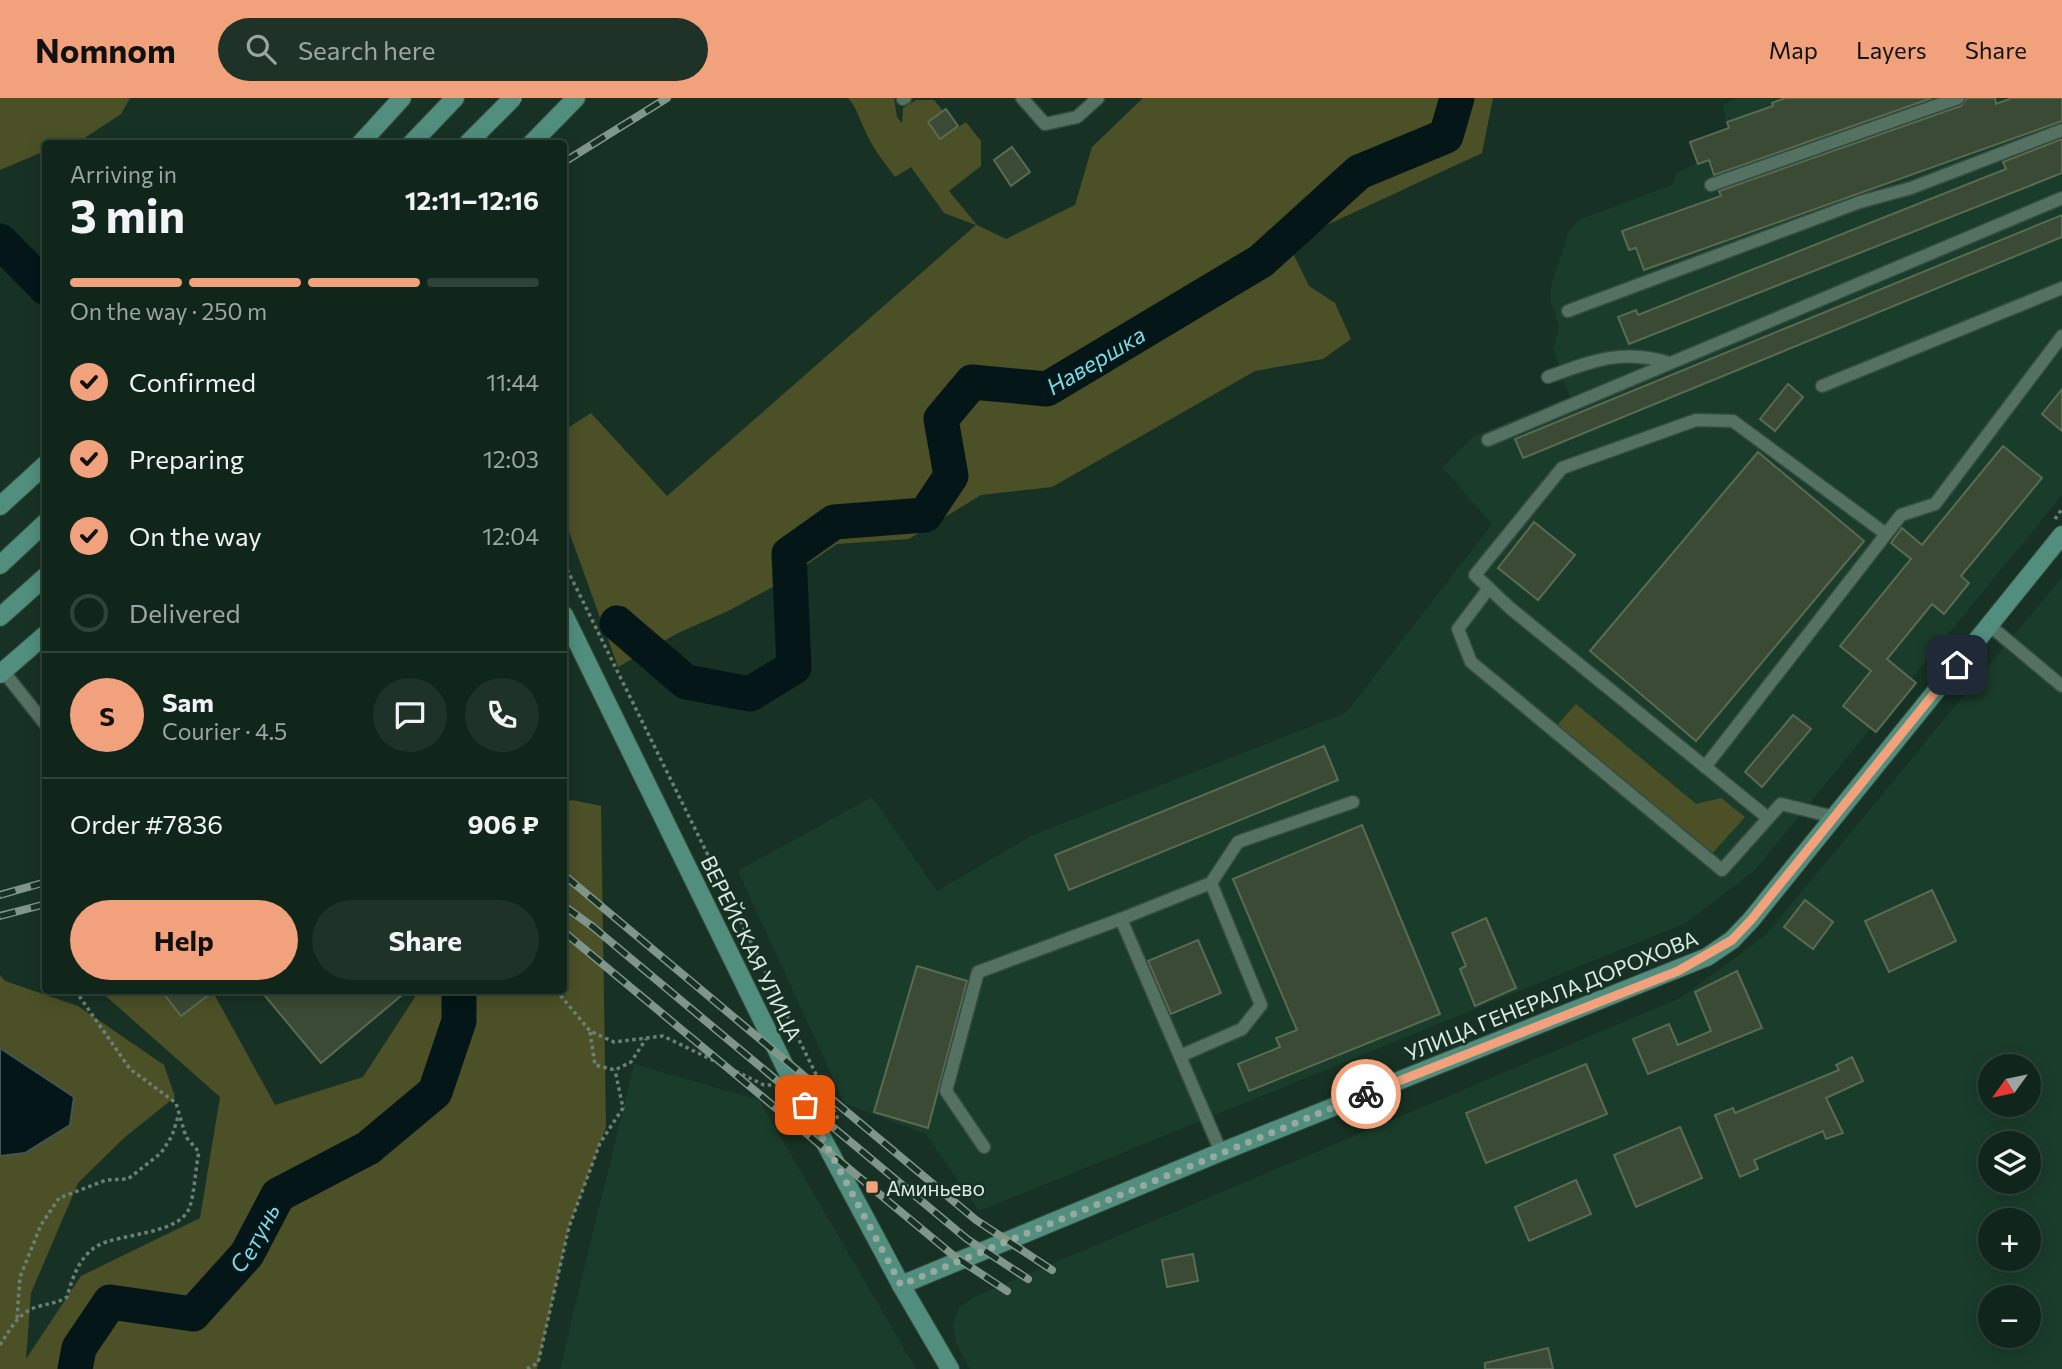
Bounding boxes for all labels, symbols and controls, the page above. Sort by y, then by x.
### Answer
search box [218,18,708,81]
text: Nomnom [35,29,176,70]
icon: search [242,30,280,68]
text: Search here [298,34,435,65]
text: Map [1769,35,1818,64]
text: Layers [1856,35,1927,64]
text: Share [1965,35,2027,64]
text: Arriving in [70,160,177,188]
text: 12:11–12:16 [405,184,539,215]
text: 3 min [70,186,185,242]
text: On the way · 250 m [70,297,267,325]
water label: Навершка [1041,320,1150,400]
icon: check [70,363,108,401]
text: Confirmed [129,366,256,397]
text: 11:44 [486,368,539,396]
icon: check [70,440,108,478]
text: Preparing [129,443,244,474]
text: 12:03 [483,445,539,473]
icon: check [70,517,108,555]
text: On the way [129,520,262,551]
text: 12:04 [482,522,539,550]
text: Delivered [129,597,240,628]
pin [1927,635,1987,695]
icon: home [1938,646,1976,684]
button: chat [373,678,447,752]
button: phone [465,678,539,752]
text: Sam [162,686,214,717]
text: S [99,700,115,731]
text: Courier · 4.5 [162,717,287,745]
text: Order #7836 [70,808,223,839]
text: 906 ₽ [468,808,539,839]
street label: ВЕРЕЙСКАЯ УЛИЦА [696,851,808,1045]
button: Help [70,900,298,980]
button: Share [312,900,539,980]
street label: УЛИЦА ГЕНЕРАЛА ДОРОХОВА [1401,925,1701,1065]
north arrow [1978,1054,2040,1116]
map controls [1978,1054,2041,1348]
courier [1331,1059,1401,1129]
pin [775,1075,835,1135]
icon: bike [1347,1075,1385,1113]
icon: bag [786,1086,824,1124]
button: layers [1978,1131,2041,1194]
place label: Аминьево [886,1175,985,1200]
marker: Аминьево [864,1179,880,1195]
water label: Сетунь [223,1198,285,1278]
button: + [1978,1208,2041,1271]
button: − [1978,1285,2041,1348]

